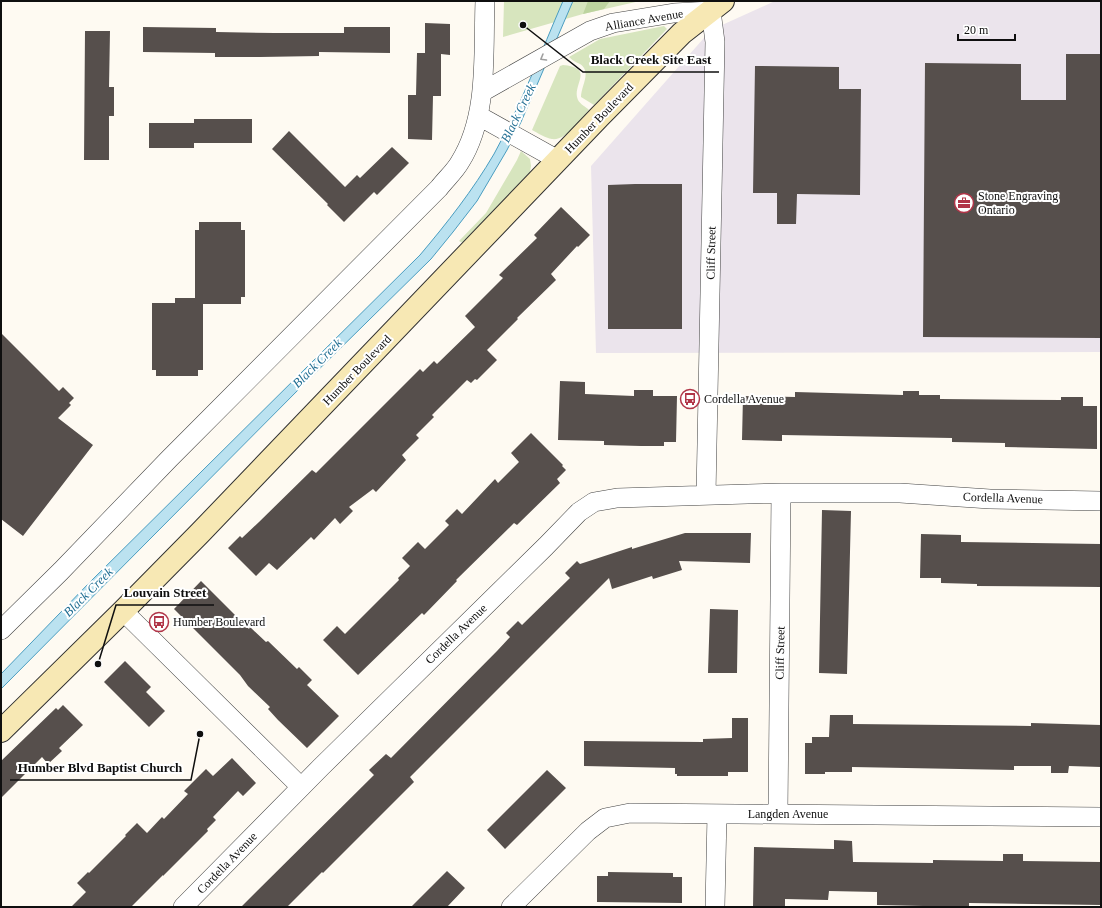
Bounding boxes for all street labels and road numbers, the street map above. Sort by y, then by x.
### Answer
street label: Alliance Avenue [604,6,684,34]
street label: Humber Boulevard [562,80,636,156]
street label: Cliff Street [704,225,718,280]
street label: Humber Boulevard [320,332,394,408]
street label: Cordella Avenue [963,490,1043,506]
street label: Cordella Avenue [422,601,490,667]
street label: Cliff Street [773,625,787,680]
street label: Langden Avenue [748,807,828,821]
street label: Cordella Avenue [194,829,260,897]

